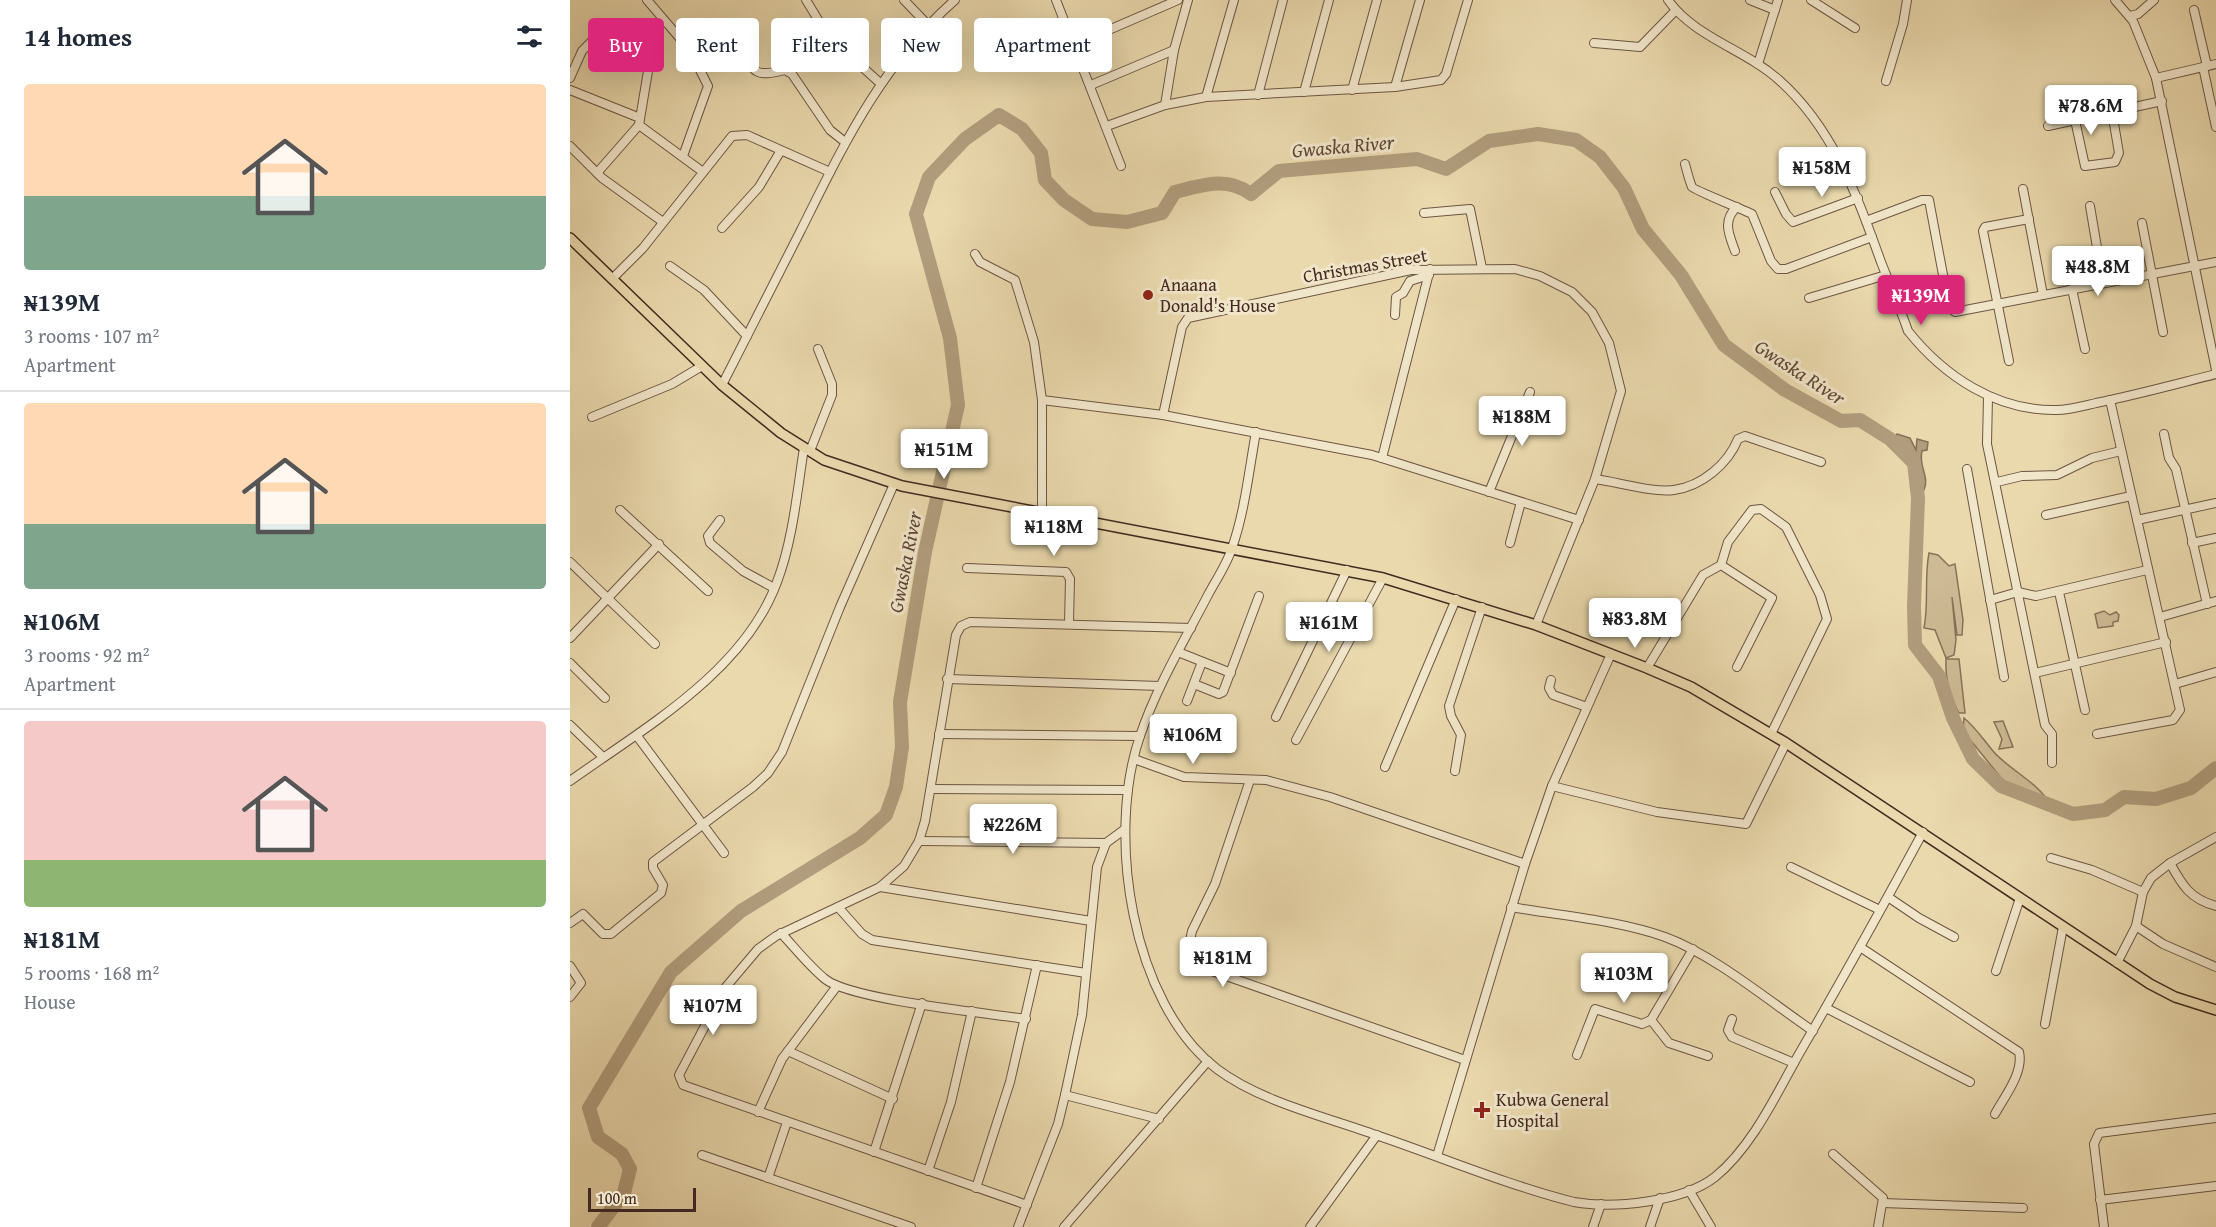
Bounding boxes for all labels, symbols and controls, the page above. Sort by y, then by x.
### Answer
text: 14 homes [24,17,132,56]
chip: Buy [588,18,664,72]
chip: Rent [676,18,759,72]
chip: Filters [771,18,869,72]
chip: New [881,18,962,72]
chip: Apartment [974,18,1112,72]
icon: filters [513,20,546,53]
pin: ₦78.6M [2042,85,2140,136]
text: ₦78.6M [2059,90,2123,119]
icon: home [231,123,339,231]
water label: Gwaska River [1291,127,1396,164]
pin: ₦158M [1780,147,1864,198]
text: ₦158M [1793,152,1851,181]
street label: Christmas Street [1301,241,1430,290]
pin: ₦48.8M [2049,246,2147,297]
text: ₦48.8M [2066,251,2130,280]
place label: Anaana Donald's House [1160,271,1276,319]
pin: ₦139M [1879,275,1963,326]
text: ₦139M [1892,280,1950,309]
text: ₦139M [24,282,100,321]
marker: Anaana Donald's House [1141,288,1155,302]
text: 3 rooms · 107 m² [24,321,159,350]
water label: Gwaska River [1749,331,1852,412]
text: Apartment [24,350,116,379]
pin: ₦188M [1480,396,1564,447]
text: ₦188M [1493,401,1551,430]
pin: ₦151M [902,429,986,480]
text: ₦151M [915,434,973,463]
icon: home [231,442,339,550]
pin: ₦118M [1012,506,1096,557]
water label: Gwaska River [880,508,929,615]
text: ₦118M [1025,511,1083,540]
pin: ₦83.8M [1586,598,1684,649]
text: ₦106M [24,601,100,640]
pin: ₦161M [1287,602,1371,653]
text: ₦83.8M [1603,603,1667,632]
text: ₦161M [1300,607,1358,636]
text: 3 rooms · 92 m² [24,640,150,669]
text: Apartment [24,669,116,698]
pin: ₦106M [1151,714,1235,765]
text: ₦106M [1164,719,1222,748]
icon: home [231,760,339,868]
pin: ₦226M [971,804,1055,855]
text: ₦226M [984,809,1042,838]
text: ₦181M [24,919,100,958]
pin: ₦181M [1181,937,1265,988]
text: ₦181M [1194,942,1252,971]
pin: ₦103M [1582,953,1666,1004]
text: 5 rooms · 168 m² [24,958,159,987]
text: ₦103M [1595,958,1653,987]
pin: ₦107M [671,985,755,1036]
text: House [24,987,76,1016]
text: ₦107M [684,990,742,1019]
place label: Kubwa General Hospital [1496,1086,1609,1134]
marker: Kubwa General Hospital [1473,1101,1491,1119]
scale bar [588,1185,696,1212]
text: 100 m [597,1186,637,1210]

